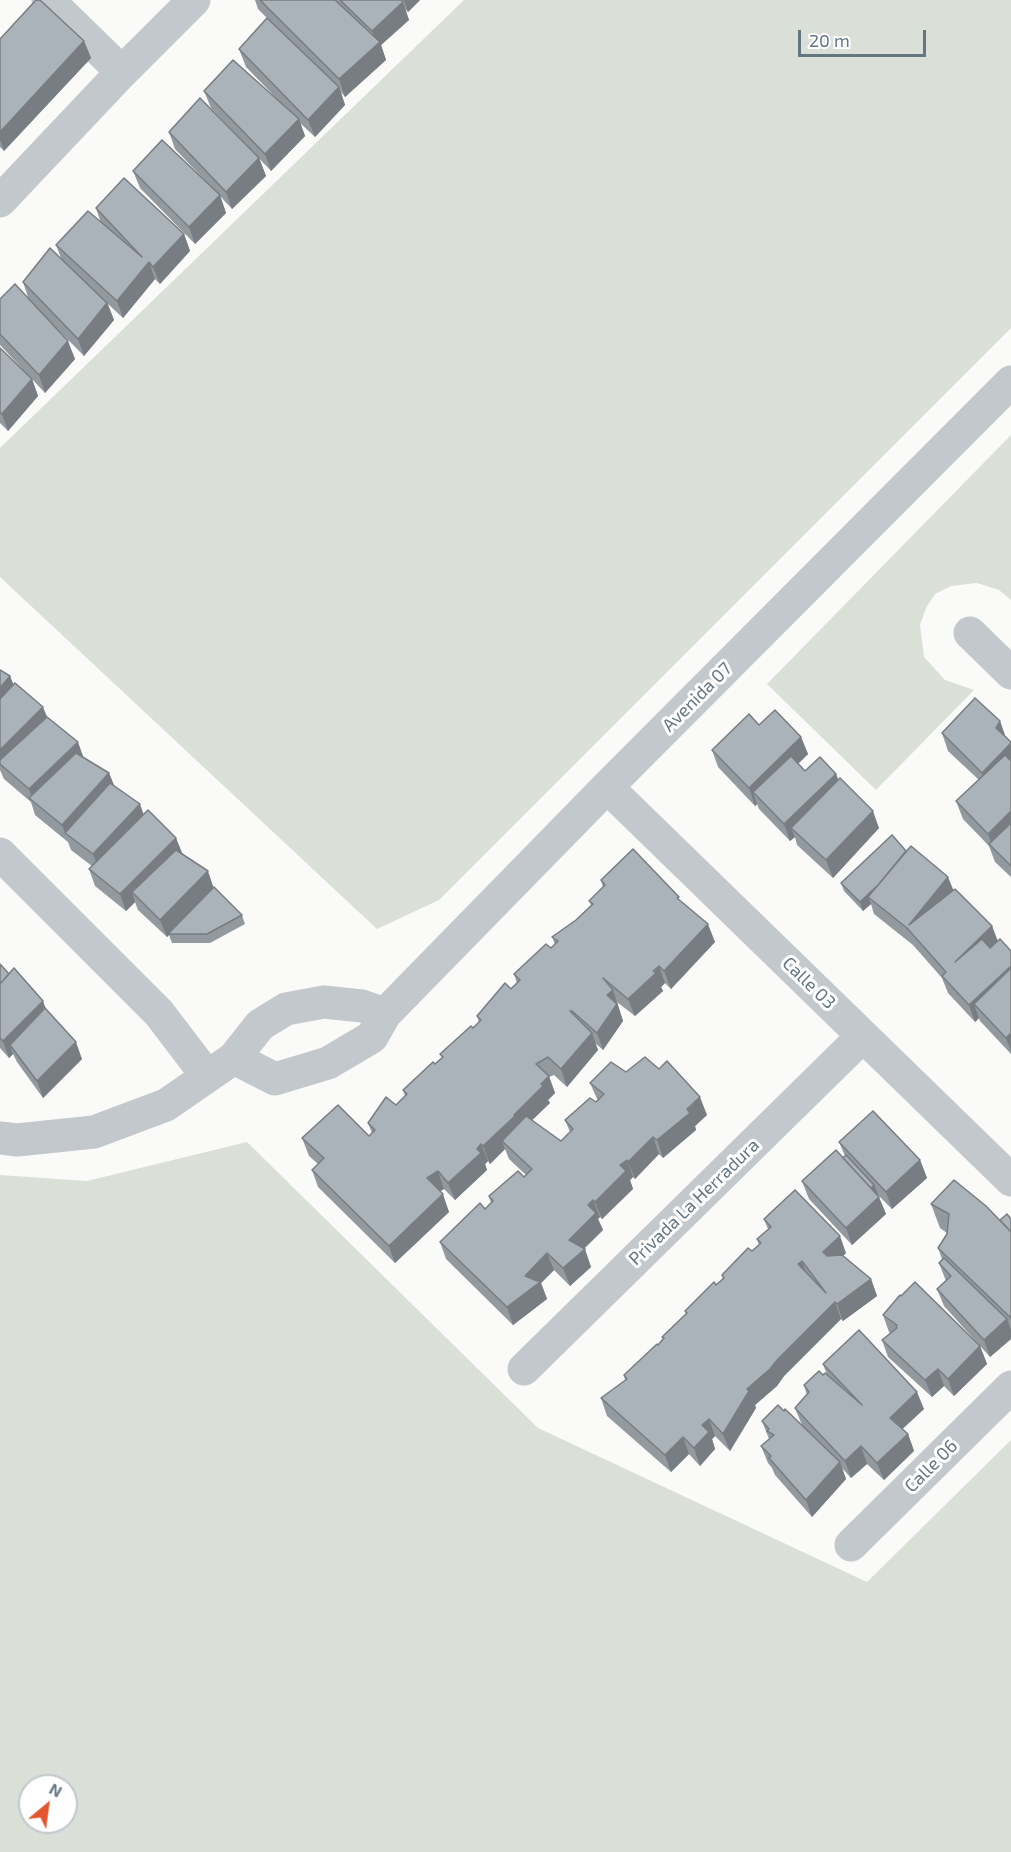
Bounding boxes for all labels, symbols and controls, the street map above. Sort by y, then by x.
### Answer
scale bar [801,18,928,56]
text: 20 m [809,29,850,51]
street label: Avenida 07 [658,658,736,736]
street label: Calle 03 [778,953,840,1013]
street label: Privada La Herradura [624,1134,764,1270]
street label: Calle 06 [900,1435,962,1497]
north arrow [18,1774,78,1834]
text: N [46,1778,66,1801]

